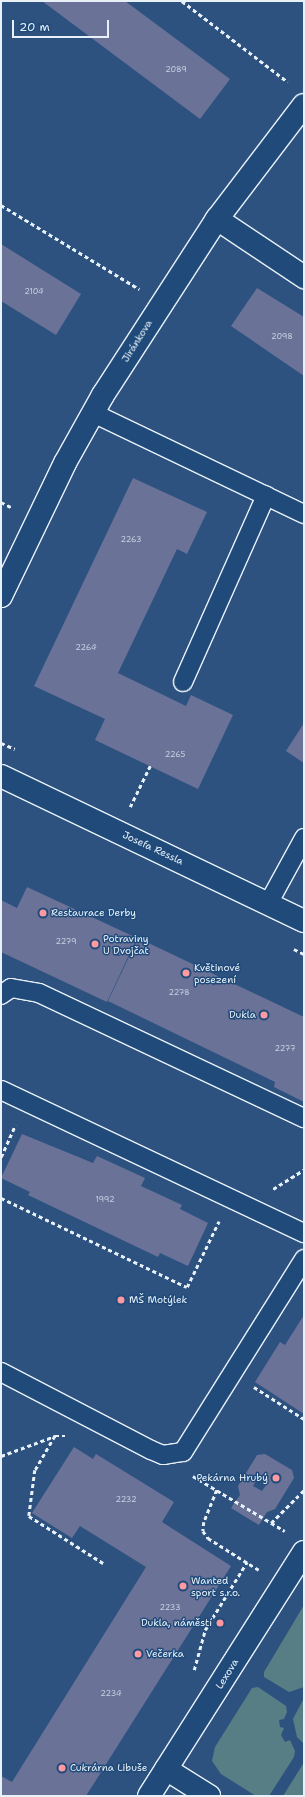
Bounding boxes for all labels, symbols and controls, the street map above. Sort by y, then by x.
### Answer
scale bar [14,12,111,38]
text: 20 m [19,19,50,35]
house number: 2089 [165,65,187,75]
house number: 2104 [24,287,44,297]
street label: Jiránkova [119,318,155,364]
house number: 2098 [271,332,293,342]
house number: 2263 [120,535,142,545]
house number: 2264 [75,643,97,653]
house number: 2265 [165,750,185,760]
street label: Josefa Ressla [121,829,185,867]
place label: Restaurace Derby [51,907,136,919]
marker: Restaurace Derby [38,908,48,918]
place label: Potraviny U Dvojčat [103,932,149,956]
house number: 2279 [55,937,77,947]
marker: Potraviny U Dvojčat [90,939,100,949]
place label: Květinové posezení [194,961,240,984]
marker: Květinové posezení [181,968,191,978]
house number: 2278 [168,988,190,998]
place label: Dukla [229,1009,256,1021]
marker: Dukla [259,1010,269,1020]
house number: 2277 [275,1044,295,1054]
house number: 1992 [95,1195,115,1205]
place label: MŠ Motýlek [129,1294,187,1306]
marker: MŠ Motýlek [116,1295,126,1305]
place label: Pekárna Hrubý [196,1472,268,1484]
marker: Pekárna Hrubý [271,1473,281,1483]
house number: 2232 [115,1495,137,1505]
place label: Wanted sport s.r.o. [191,1574,240,1598]
marker: Wanted sport s.r.o. [178,1581,188,1591]
house number: 2233 [159,1603,181,1613]
place label: Dukla, náměstí [141,1617,212,1629]
marker: Dukla, náměstí [215,1618,225,1628]
place label: Večerka [146,1648,184,1660]
marker: Večerka [133,1649,143,1659]
street label: Lexova [213,1657,241,1691]
house number: 2234 [100,1689,122,1699]
place label: Cukrárna Libuše [70,1762,147,1774]
marker: Cukrárna Libuše [57,1763,67,1773]

